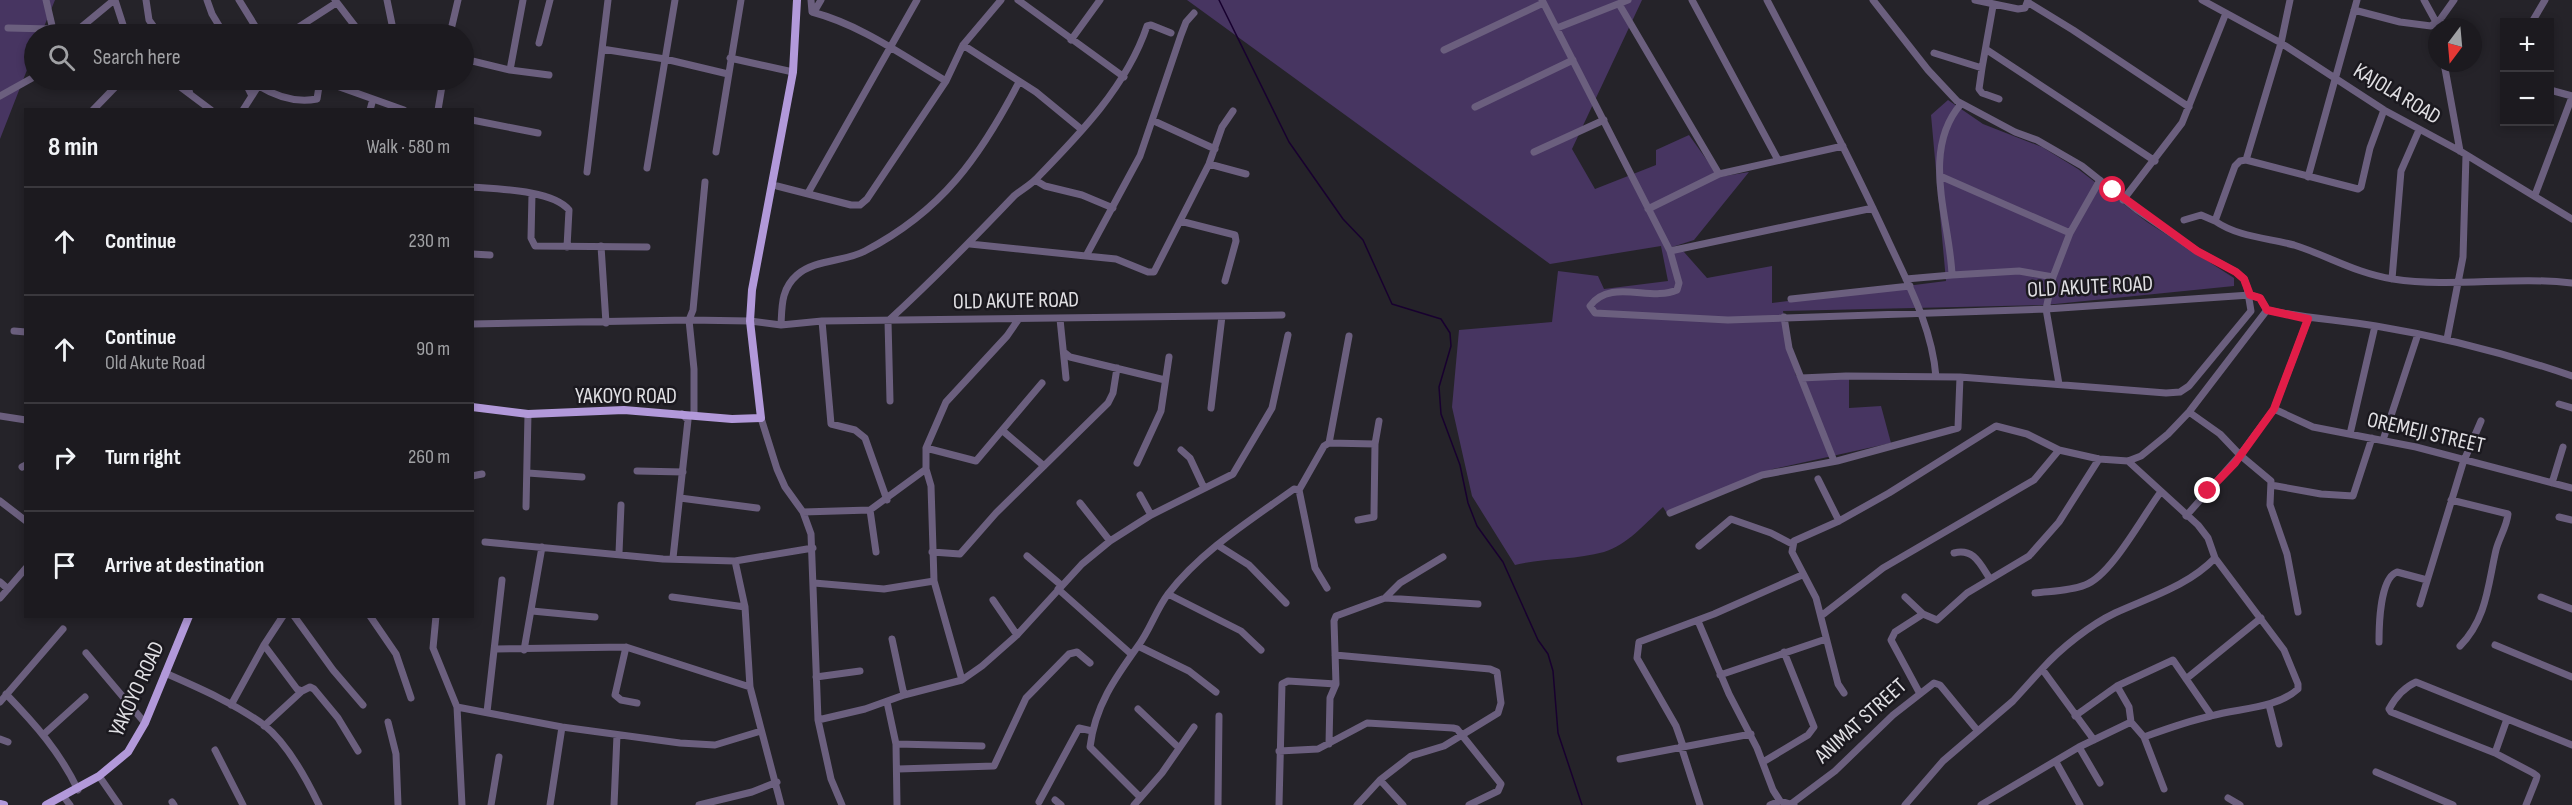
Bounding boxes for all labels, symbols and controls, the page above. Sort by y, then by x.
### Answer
north arrow [2428,18,2482,72]
map controls [2500,18,2554,126]
button: + [2500,18,2554,72]
search box [24,24,474,90]
icon: search [45,41,78,74]
text: Search here [93,44,180,71]
street label: KAJOLA ROAD [2348,57,2446,131]
button: − [2500,72,2554,126]
text: 8 min [48,132,98,163]
text: Walk · 580 m [366,135,450,159]
route start [2099,176,2125,202]
icon: ahead [48,225,81,258]
text: Continue [105,228,176,255]
text: 230 m [408,229,450,253]
street label: OLD AKUTE ROAD [2026,270,2154,304]
street label: OLD AKUTE ROAD [953,286,1079,316]
text: Continue [105,324,176,351]
icon: ahead [48,333,81,366]
text: 90 m [416,337,450,361]
text: Old Akute Road [105,351,205,375]
street label: YAKOYO ROAD [575,383,677,410]
street label: OREMEJI STREET [2364,406,2488,460]
icon: right [48,441,81,474]
text: Turn right [105,444,181,471]
text: 260 m [408,445,450,469]
route end [2194,477,2220,503]
icon: arrive [48,549,81,582]
text: Arrive at destination [105,552,264,579]
street label: YAKOYO ROAD [103,637,171,741]
street label: ANIMAT STREET [1809,673,1913,770]

